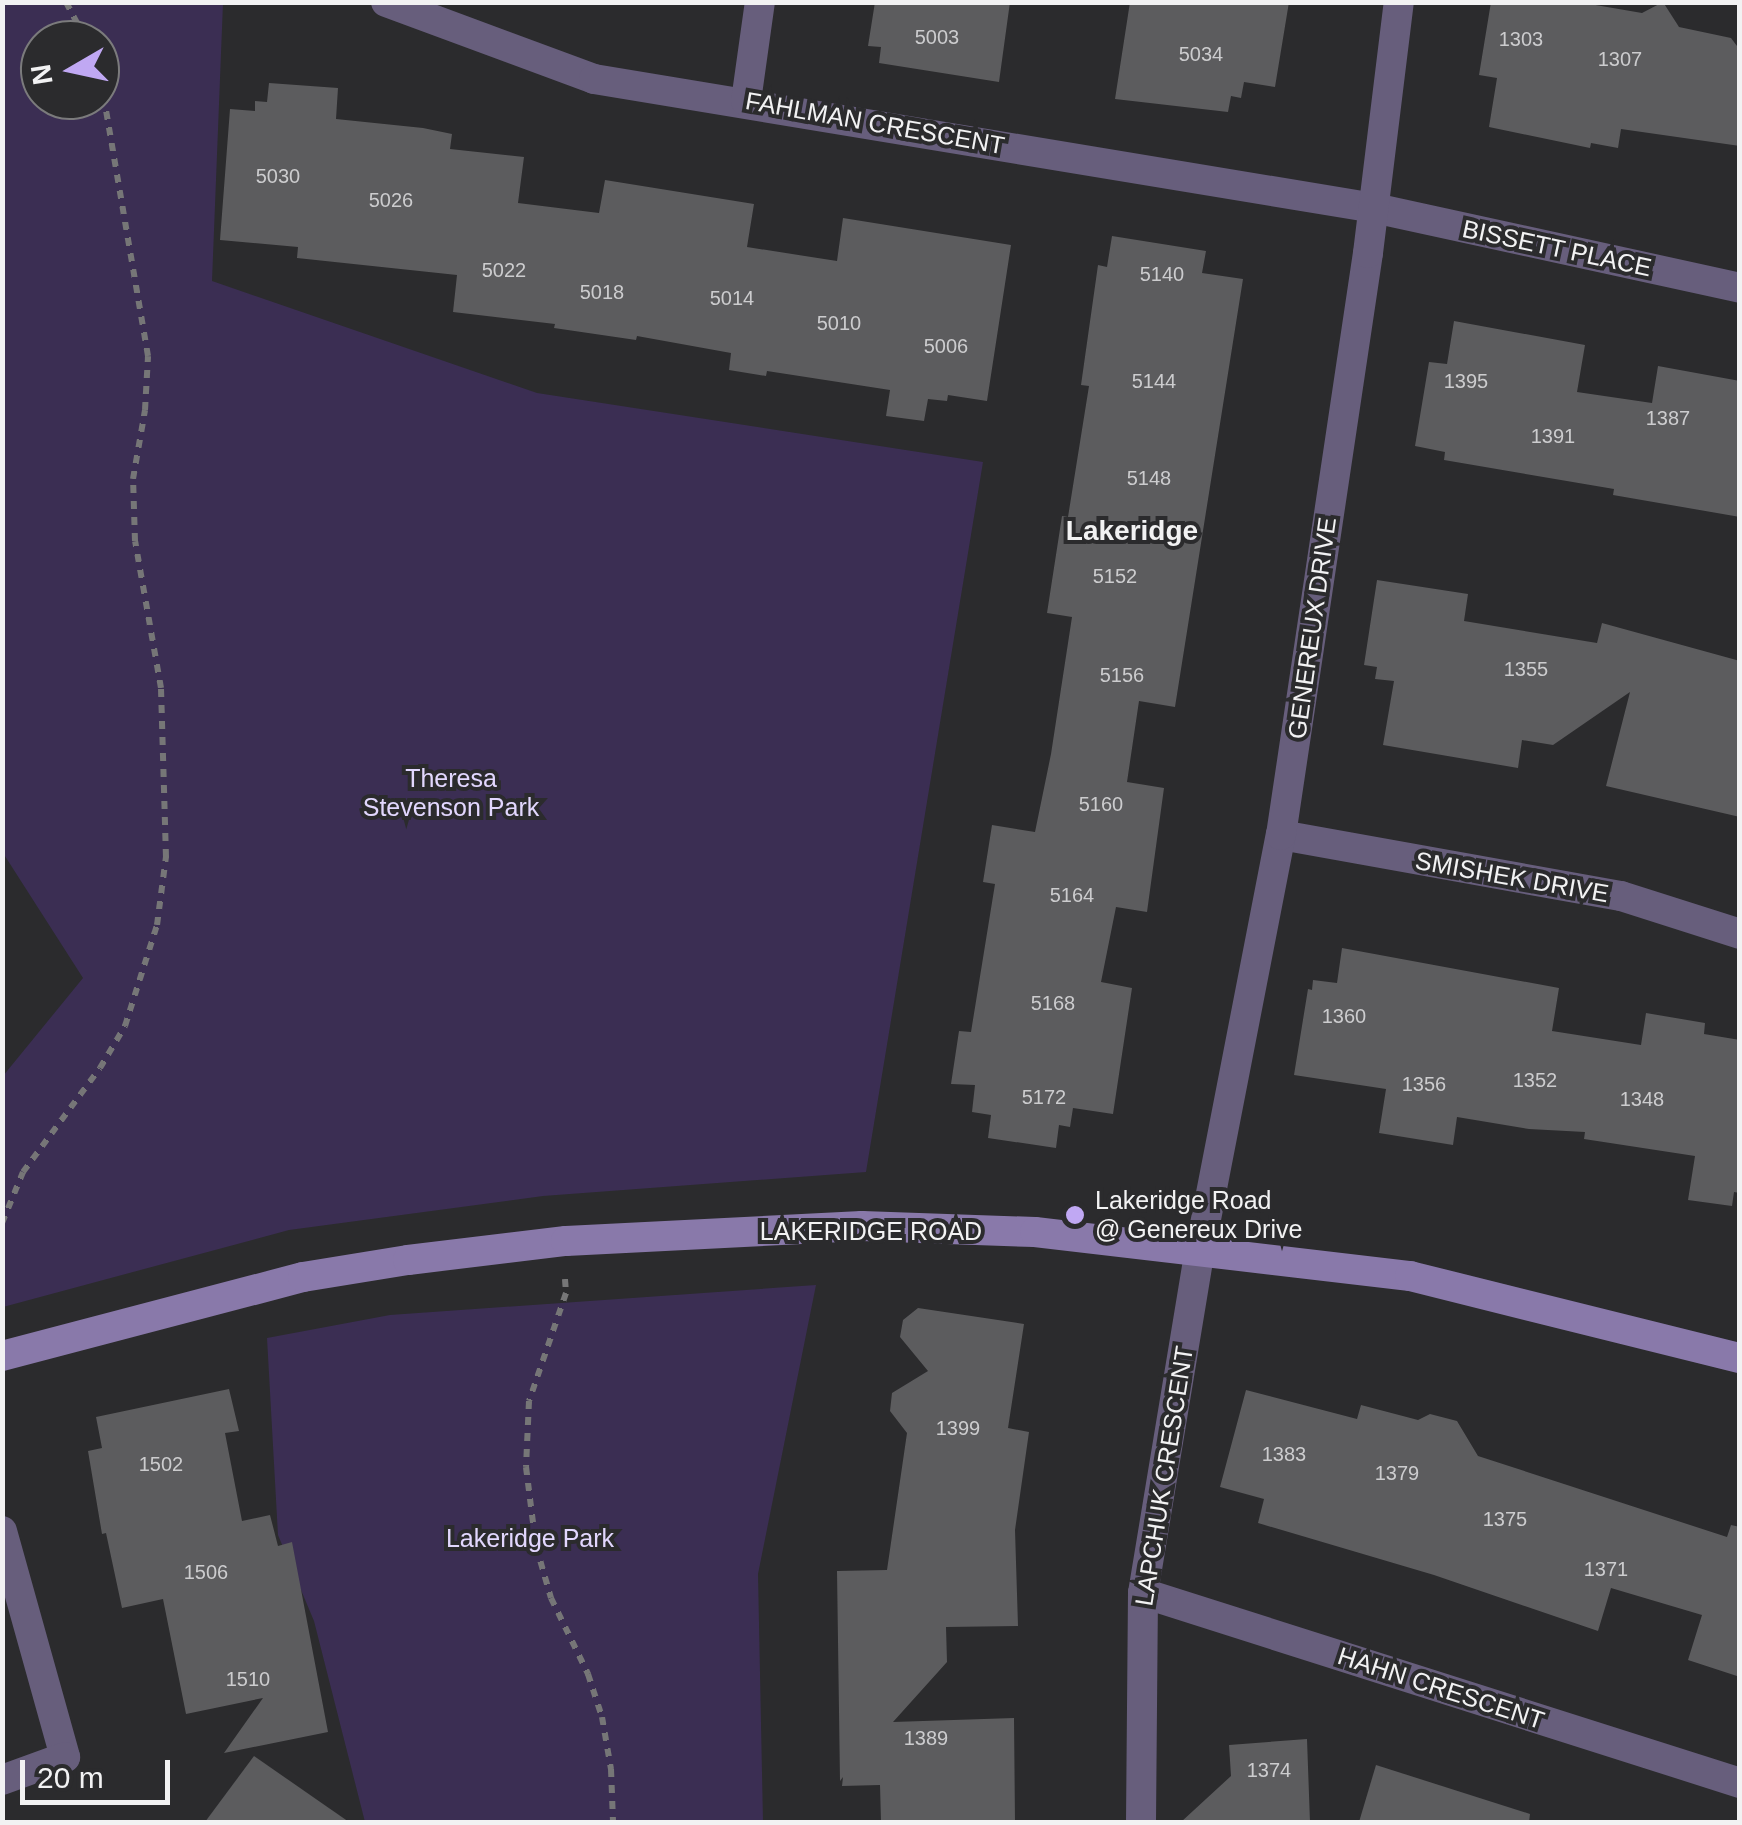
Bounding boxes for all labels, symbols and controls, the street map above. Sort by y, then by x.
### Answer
north arrow [20,20,120,120]
house number: 5003 [915,25,959,49]
house number: 1303 [1499,27,1543,51]
house number: 5034 [1179,42,1223,66]
house number: 1307 [1598,47,1642,71]
text: N [25,62,59,87]
street label: FAHLMAN CRESCENT [743,85,1007,161]
house number: 5030 [256,164,300,188]
house number: 5026 [369,188,413,212]
street label: BISSETT PLACE [1459,213,1655,283]
house number: 5022 [482,258,526,282]
house number: 5140 [1140,262,1184,286]
house number: 5018 [580,280,624,304]
house number: 5014 [710,286,754,310]
house number: 5010 [817,311,861,335]
house number: 5006 [924,334,968,358]
house number: 5144 [1132,369,1176,393]
house number: 1395 [1444,369,1488,393]
house number: 1387 [1646,406,1690,430]
house number: 1391 [1531,424,1575,448]
house number: 5148 [1127,466,1171,490]
district label: Lakeridge [1066,514,1198,548]
street label: GENEREUX DRIVE [1282,515,1342,741]
house number: 5152 [1093,564,1137,588]
house number: 1355 [1504,657,1548,681]
house number: 5156 [1100,663,1144,687]
park label: Theresa Stevenson Park [363,764,539,823]
house number: 5160 [1079,792,1123,816]
street label: SMISHEK DRIVE [1413,845,1611,909]
house number: 5164 [1050,883,1094,907]
house number: 5168 [1031,991,1075,1015]
house number: 1360 [1322,1004,1366,1028]
house number: 1352 [1513,1068,1557,1092]
house number: 1356 [1402,1072,1446,1096]
house number: 5172 [1022,1085,1066,1109]
house number: 1348 [1620,1087,1664,1111]
place label: Lakeridge Road @ Genereux Drive [1095,1186,1302,1245]
marker: Lakeridge Road @ Genereux Drive [1064,1204,1086,1226]
street label: LAKERIDGE ROAD [760,1216,982,1246]
street label: LAPCHUK CRESCENT [1129,1344,1199,1608]
house number: 1399 [936,1416,980,1440]
house number: 1383 [1262,1442,1306,1466]
house number: 1502 [139,1452,183,1476]
house number: 1379 [1375,1461,1419,1485]
house number: 1375 [1483,1507,1527,1531]
park label: Lakeridge Park [446,1523,614,1553]
house number: 1371 [1584,1557,1628,1581]
house number: 1506 [184,1560,228,1584]
street label: HAHN CRESCENT [1334,1640,1548,1736]
house number: 1510 [226,1667,270,1691]
house number: 1389 [904,1726,948,1750]
scale bar [25,1740,175,1802]
house number: 1374 [1247,1758,1291,1782]
text: 20 m [37,1761,104,1794]

